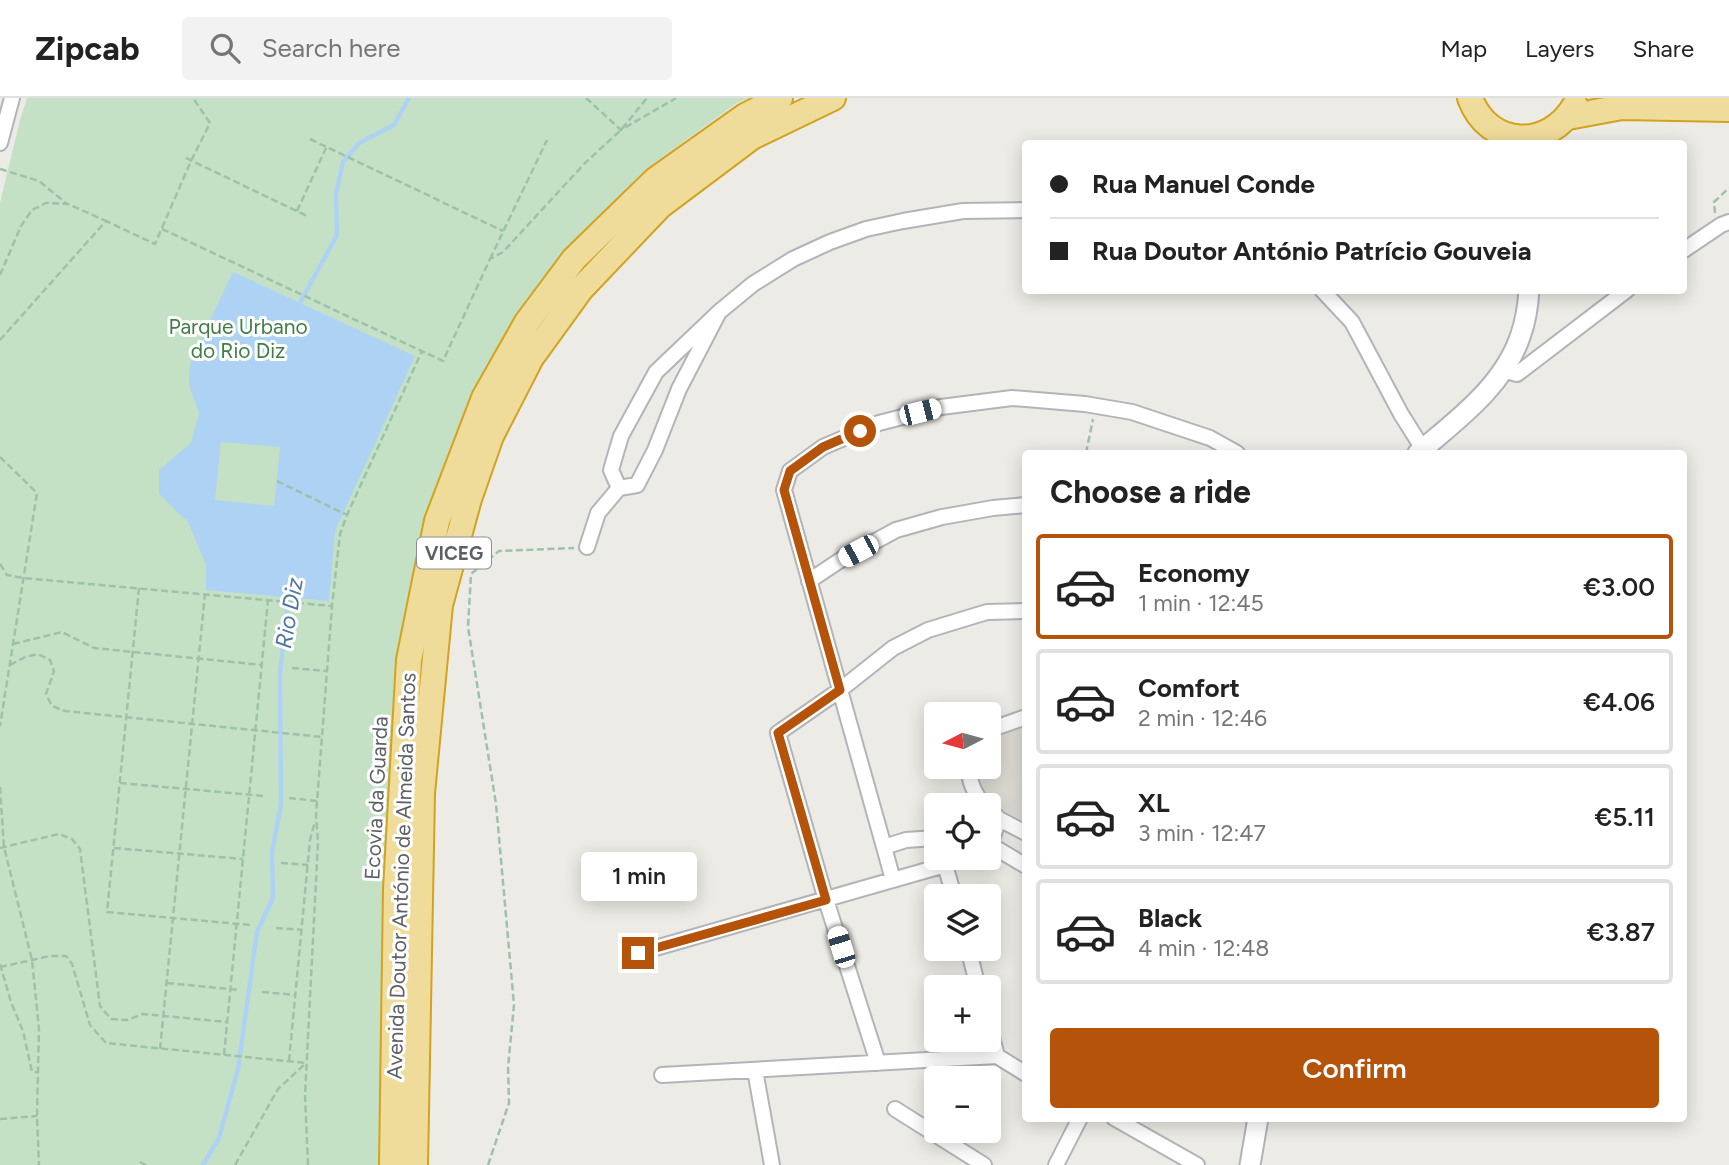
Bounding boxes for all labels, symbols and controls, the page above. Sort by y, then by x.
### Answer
search box [182,17,672,80]
text: Zipcab [35,29,140,68]
icon: search [206,29,244,67]
text: Search here [262,32,401,64]
text: Map [1440,34,1487,63]
text: Layers [1525,34,1594,63]
text: Share [1632,34,1694,63]
text: Rua Manuel Conde [1092,168,1315,200]
text: Rua Doutor António Patrício Gouveia [1092,235,1532,267]
park label: Parque Urbano do Rio Diz [168,314,308,363]
car [898,397,943,427]
route start [844,415,876,447]
text: Choose a ride [1050,473,1251,511]
car [835,532,882,570]
road number: VICEG [417,538,491,568]
icon: car [1054,555,1117,618]
text: Economy [1138,557,1250,589]
text: €3.00 [1583,571,1655,603]
water label: Rio Diz [269,575,309,651]
text: 1 min · 12:45 [1138,589,1264,617]
icon: car [1054,670,1117,733]
street label: Avenida Doutor António de Almeida Santos [381,672,421,1080]
text: Comfort [1138,672,1240,704]
text: €4.06 [1583,686,1655,718]
north arrow [924,702,1001,779]
map controls [924,702,1001,1143]
text: 2 min · 12:46 [1138,704,1267,732]
street label: Ecovia da Guarda [359,715,393,881]
icon: car [1054,785,1117,848]
text: XL [1138,787,1170,819]
button: locate [924,793,1001,870]
text: €5.11 [1594,801,1655,833]
text: 3 min · 12:47 [1138,819,1266,847]
callout: 1 min [580,852,696,900]
text: 1 min [612,862,666,890]
button: layers [924,884,1001,961]
icon: car [1054,900,1117,963]
text: Black [1138,902,1202,934]
text: €3.87 [1587,916,1655,948]
car [825,924,858,970]
text: 4 min · 12:48 [1138,934,1270,962]
route end [622,937,654,969]
button: + [924,975,1001,1052]
button: Confirm [1050,1028,1659,1108]
button: − [924,1066,1001,1143]

